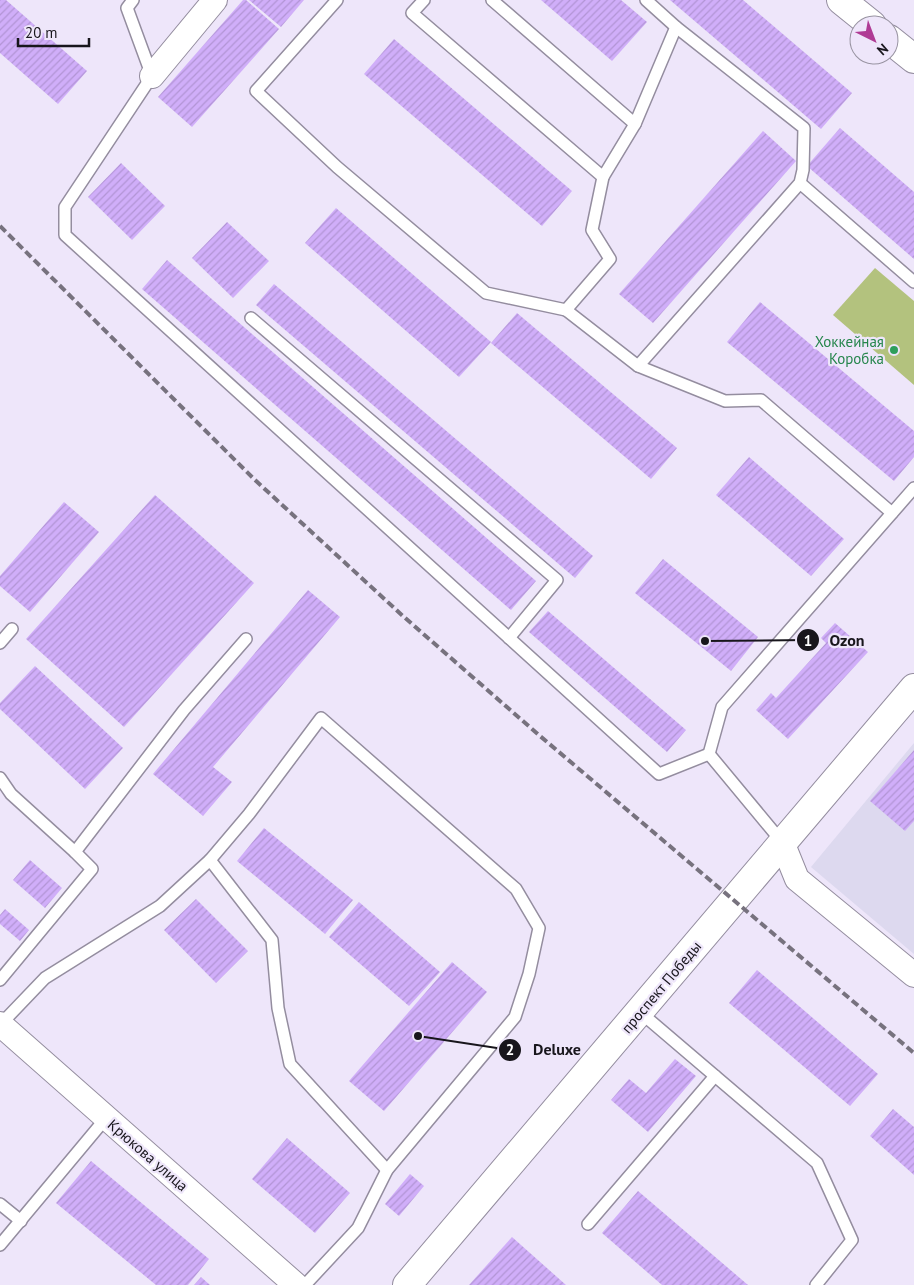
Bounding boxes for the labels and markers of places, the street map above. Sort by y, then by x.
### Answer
place label: Хоккейная Коробка [815,332,884,368]
marker: Хоккейная Коробка [888,344,900,356]
callout: Ozon [795,625,875,656]
callout: Deluxe [498,1034,591,1065]

